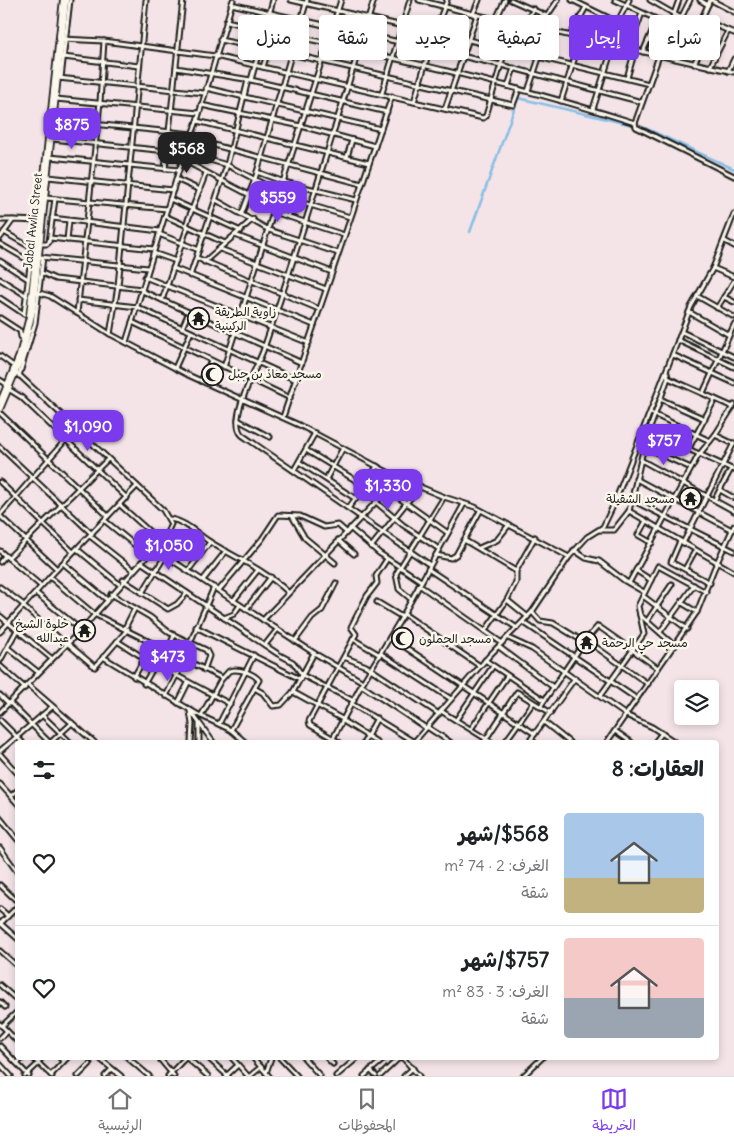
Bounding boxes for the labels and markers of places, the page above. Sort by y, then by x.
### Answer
pin: $875 [42,108,102,150]
pin: $568 [157,132,217,174]
pin: $559 [248,180,308,223]
place label: زاوية الطريقة الركينية [215,304,276,333]
temple icon: زاوية الطريقة الركينية [187,307,211,331]
mosque icon: مسجد معاذ بن جبل [200,362,224,386]
place label: مسجد معاذ بن جبل [228,366,322,382]
pin: $1,090 [47,410,129,452]
pin: $757 [634,424,694,466]
pin: $1,330 [347,468,429,511]
temple icon: مسجد الشقيلة [679,487,703,511]
place label: مسجد الشقيلة [606,491,675,507]
pin: $1,050 [128,528,210,571]
place label: خلوة الشيخ عبدالله [15,616,69,646]
temple icon: خلوة الشيخ عبدالله [73,619,97,643]
mosque icon: مسجد الجملون [391,627,415,651]
place label: مسجد الجملون [419,631,491,647]
temple icon: مسجد حي الرحمة [574,631,598,655]
place label: مسجد حي الرحمة [602,635,688,654]
pin: $473 [138,640,198,682]

